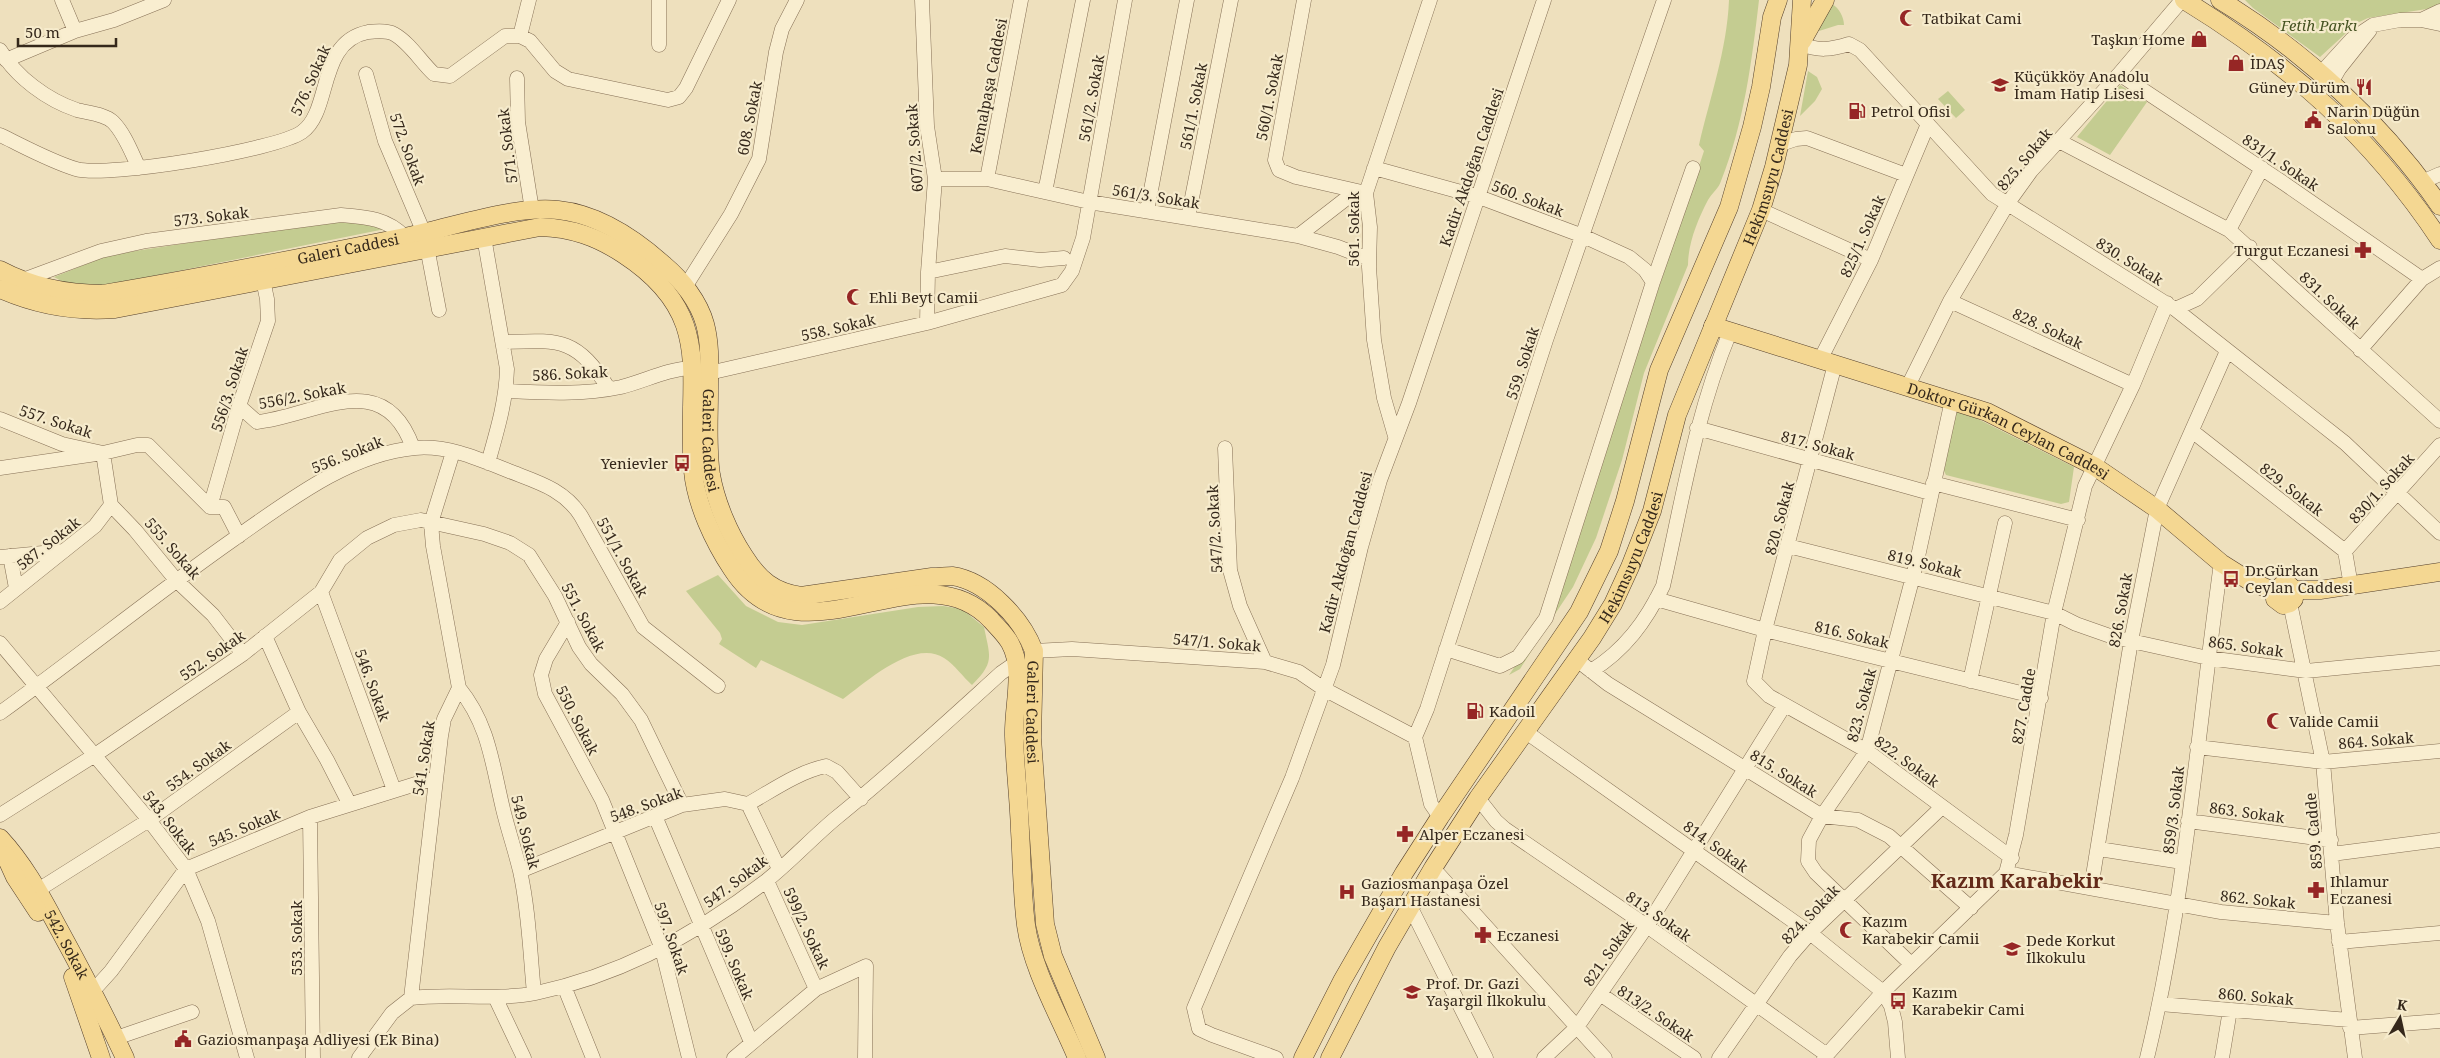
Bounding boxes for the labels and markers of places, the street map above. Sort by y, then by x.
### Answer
mosque icon: Tatbikat Cami [1898,8,1918,28]
place label: Tatbikat Cami [1922,8,2022,28]
place label: Taşkın Home [2091,29,2185,49]
shop icon: Taşkın Home [2189,29,2209,49]
shop icon: İDAŞ [2226,53,2246,73]
place label: İDAŞ [2250,53,2285,73]
place label: Küçükköy Anadolu İmam Hatip Lisesi [2014,66,2150,103]
school or university icon: Küçükköy Anadolu İmam Hatip Lisesi [1990,75,2010,95]
place label: Güney Dürüm [2248,77,2350,97]
restaurant icon: Güney Dürüm [2354,77,2374,97]
fuel station icon: Petrol Ofisi [1847,101,1867,121]
place label: Petrol Ofisi [1871,101,1950,121]
place label: Narin Düğün Salonu [2327,101,2420,138]
public building icon: Narin Düğün Salonu [2303,110,2323,130]
place label: Turgut Eczanesi [2234,240,2349,260]
pharmacy icon: Turgut Eczanesi [2353,240,2373,260]
mosque icon: Ehli Beyt Camii [845,287,865,307]
place label: Ehli Beyt Camii [869,287,978,307]
place label: Yenievler [600,453,668,473]
bus stop icon: Yenievler [672,453,692,473]
place label: Dr.Gürkan Ceylan Caddesi [2245,560,2353,597]
bus stop icon: Dr.Gürkan Ceylan Caddesi [2221,569,2241,589]
fuel station icon: Kadoil [1465,701,1485,721]
place label: Kadoil [1489,701,1536,721]
mosque icon: Valide Camii [2265,711,2285,731]
place label: Valide Camii [2289,711,2379,731]
pharmacy icon: Alper Eczanesi [1395,824,1415,844]
place label: Alper Eczanesi [1419,824,1525,844]
place label: Ihlamur Eczanesi [2330,871,2392,908]
place label: Gaziosmanpaşa Özel Başarı Hastanesi [1361,873,1509,910]
pharmacy icon: Ihlamur Eczanesi [2306,880,2326,900]
hospital icon: Gaziosmanpaşa Özel Başarı Hastanesi [1337,882,1357,902]
place label: Kazım Karabekir Camii [1862,911,1980,948]
mosque icon: Kazım Karabekir Camii [1838,920,1858,940]
pharmacy icon: Eczanesi [1473,925,1493,945]
place label: Eczanesi [1497,925,1559,945]
place label: Dede Korkut İlkokulu [2026,930,2116,967]
school or university icon: Dede Korkut İlkokulu [2002,939,2022,959]
place label: Prof. Dr. Gazi Yaşargil İlkokulu [1425,973,1547,1010]
school or university icon: Prof. Dr. Gazi Yaşargil İlkokulu [1402,982,1422,1002]
place label: Kazım Karabekir Cami [1912,982,2025,1019]
bus stop icon: Kazım Karabekir Cami [1888,991,1908,1011]
public building icon: Gaziosmanpaşa Adliyesi (Ek Bina) [173,1029,193,1049]
place label: Gaziosmanpaşa Adliyesi (Ek Bina) [197,1029,439,1049]

